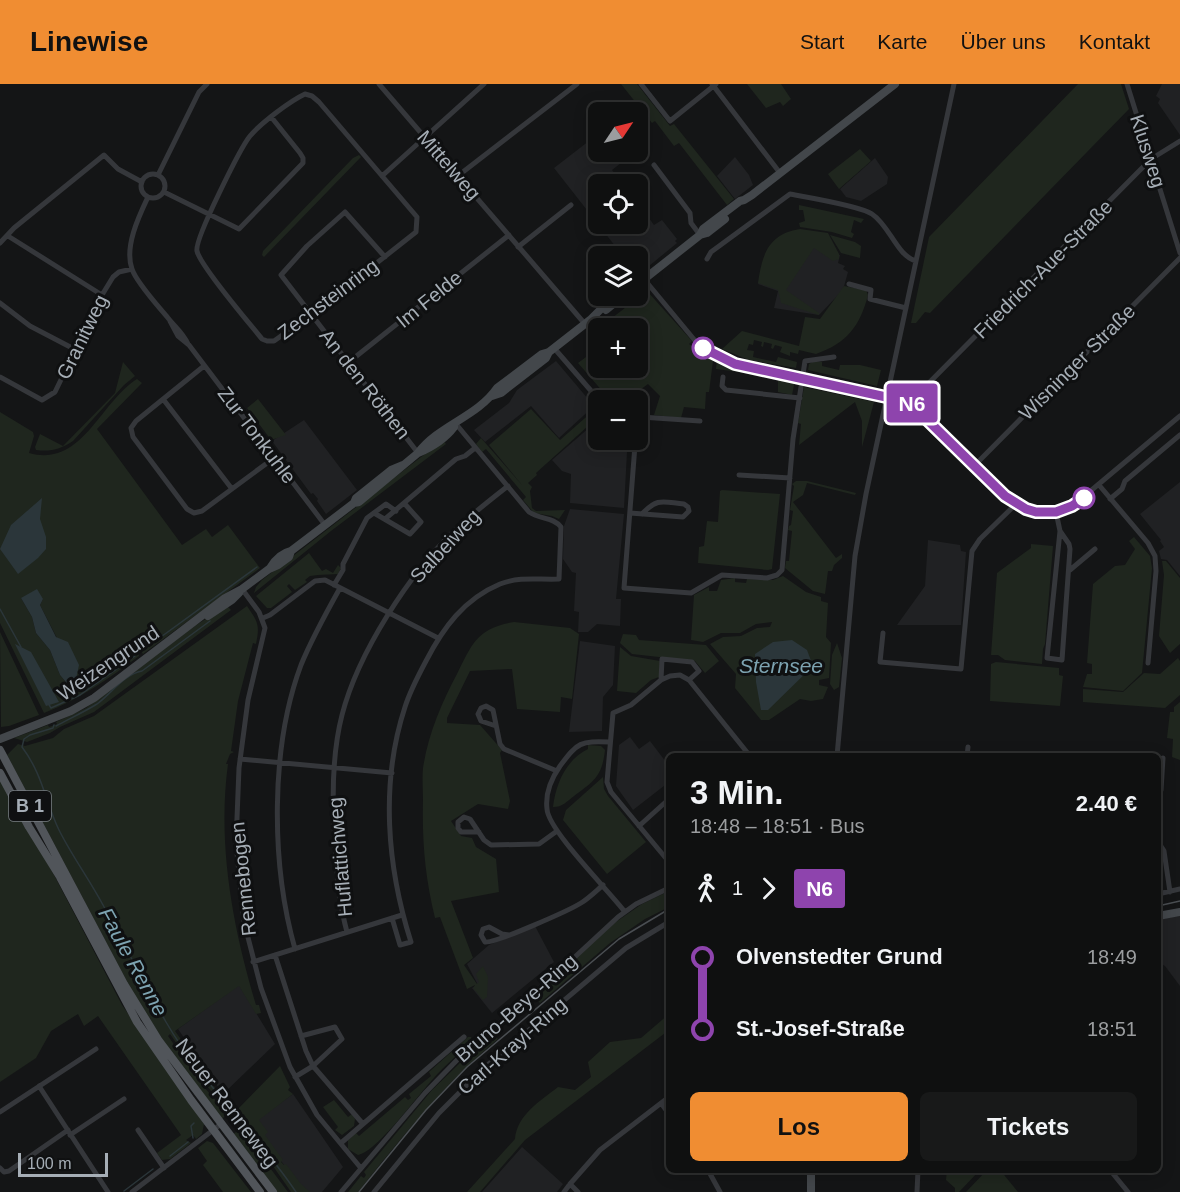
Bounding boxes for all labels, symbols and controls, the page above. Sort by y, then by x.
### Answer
text: Linewise [30,26,148,57]
text: Start [800,30,844,53]
text: Karte [877,30,928,53]
text: Über uns [961,30,1046,53]
text: Kontakt [1079,30,1150,53]
north arrow [588,102,648,162]
map controls [588,102,648,450]
street label: Klusweg [1126,112,1170,190]
street label: Mittelweg [413,126,485,204]
button: locate [588,174,648,234]
street label: Friedrich-Aue-Straße [969,195,1117,343]
button: layers [588,246,648,306]
street label: Zechsteinring [273,254,383,344]
street label: Im Felde [392,266,466,332]
street label: Granitweg [52,291,112,383]
street label: Wisninger Straße [1015,300,1139,424]
button: + [588,318,648,378]
street label: An den Röthen [315,325,415,443]
unlabelled marker [692,337,714,359]
street label: Zur Tonkuhle [214,382,300,488]
line badge: N6 [885,384,939,422]
button: − [588,390,648,450]
text: N6 [899,392,925,415]
unlabelled marker [1073,487,1095,509]
street label: Salbeiweg [405,505,485,587]
street label: Weizengrund [53,621,163,705]
water label: Sternsee [739,654,823,677]
text: 3 Min. [690,774,784,811]
road number: B 1 [9,791,51,821]
text: 2.40 € [1076,791,1137,816]
street label: Huflattichweg [324,796,356,918]
text: 18:48 – 18:51 · Bus [690,815,865,837]
street label: Rennebogen [226,821,260,937]
icon: walk [690,872,723,905]
icon: forward [752,872,785,905]
text: 1 [732,877,743,899]
text: N6 [806,877,833,900]
water label: Faule Renne [94,904,173,1020]
text: Olvenstedter Grund [736,944,943,969]
text: 18:49 [1087,946,1137,968]
street label: Bruno-Beye-Ring [451,949,581,1067]
street label: Carl-Krayl-Ring [453,993,571,1099]
text: St.-Josef-Straße [736,1016,905,1041]
text: 18:51 [1087,1018,1137,1040]
street label: Neuer Renneweg [171,1034,283,1172]
button: Los [690,1092,908,1161]
button: Tickets [920,1092,1137,1161]
scale bar [18,1150,108,1178]
text: 100 m [27,1155,71,1172]

